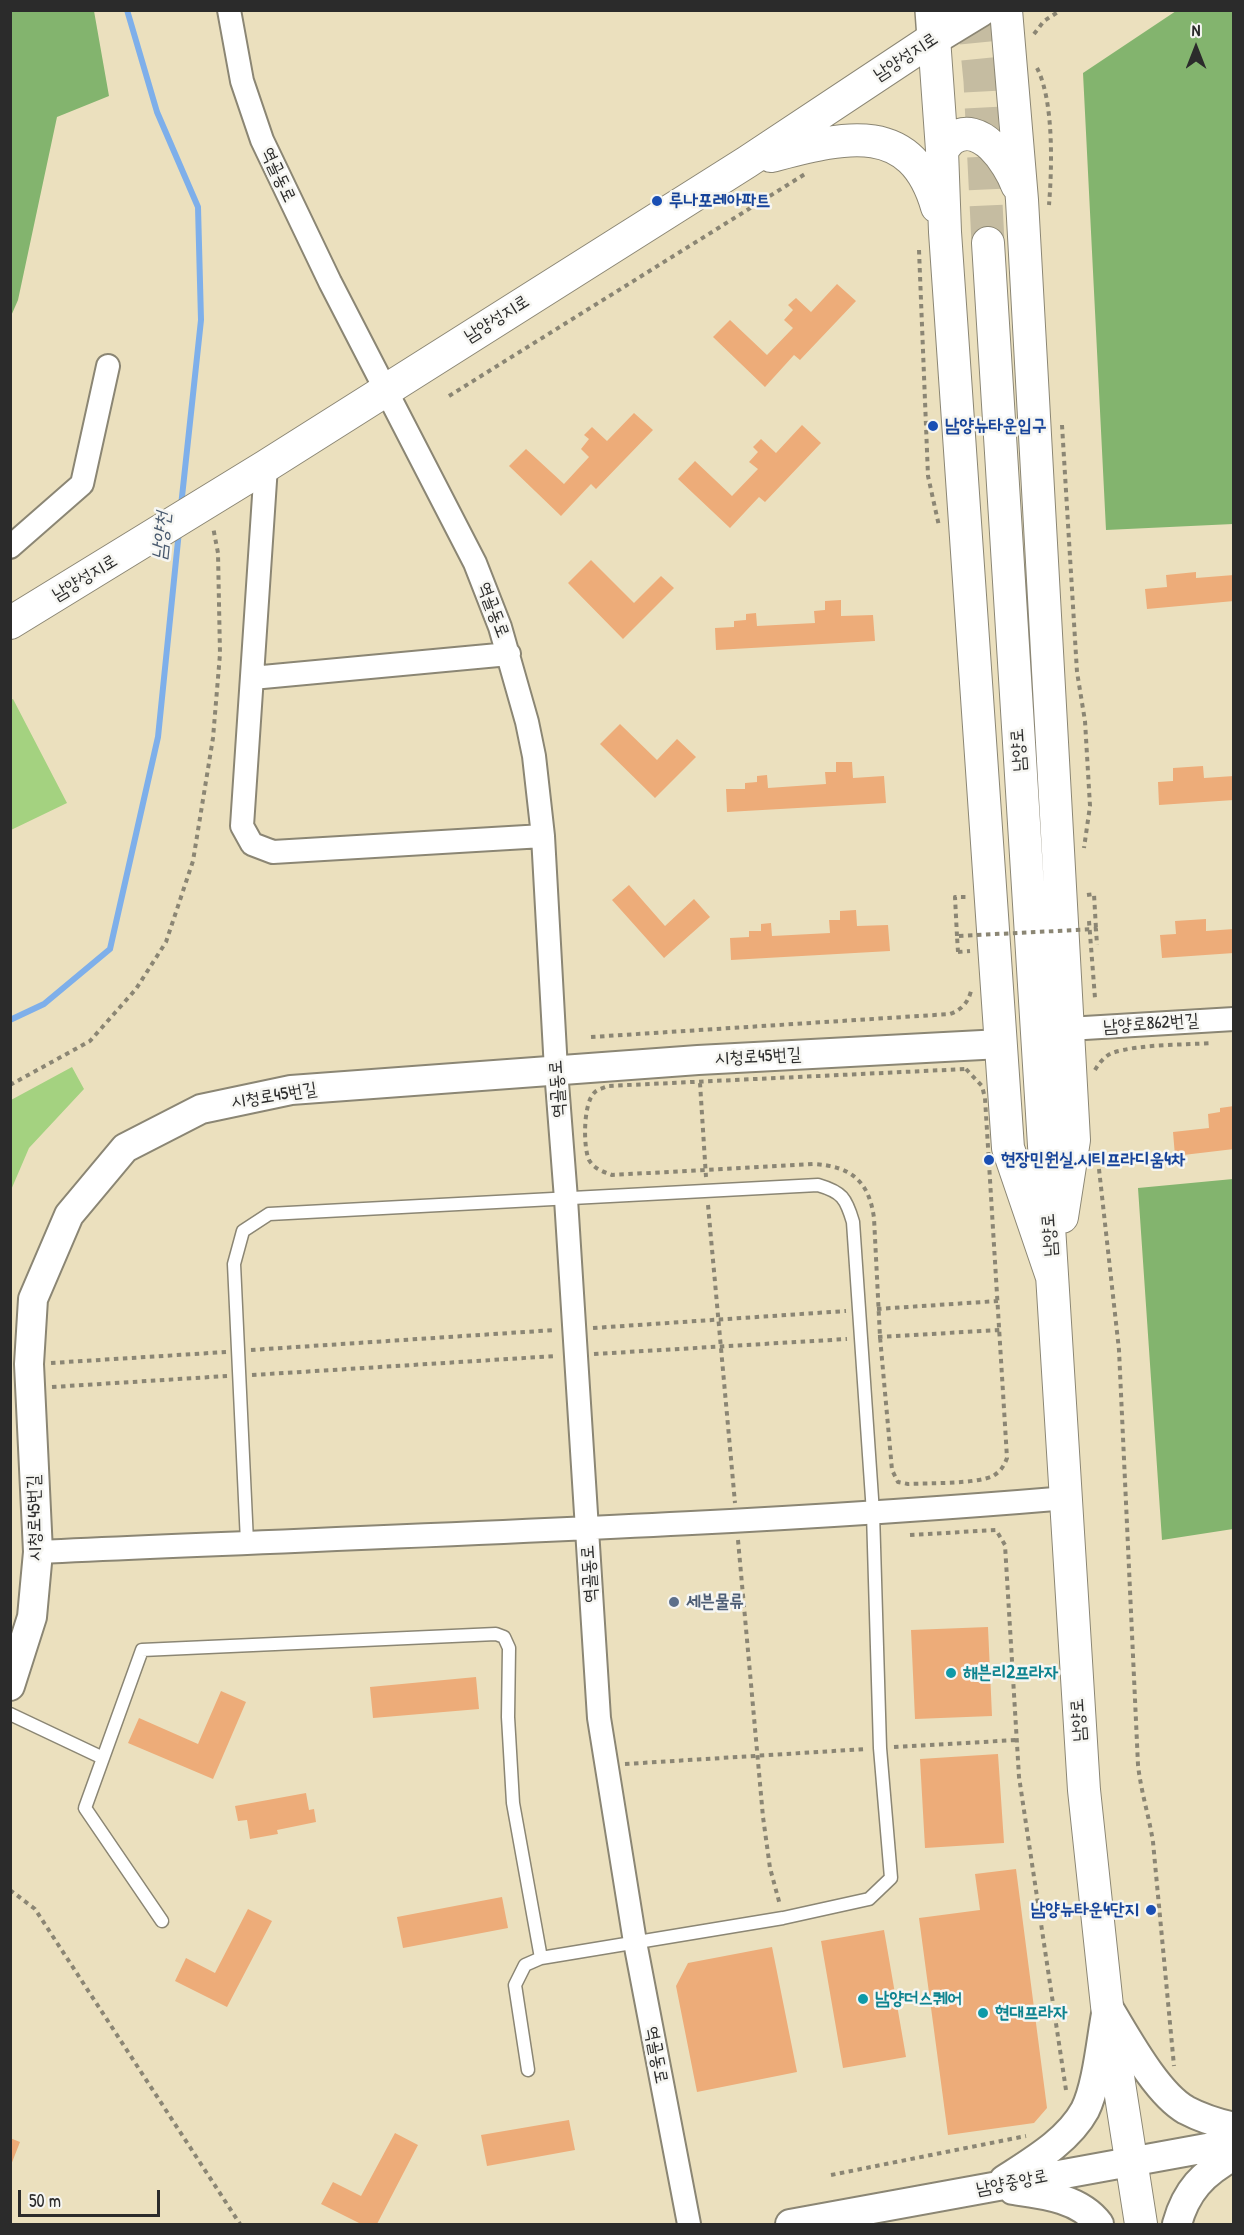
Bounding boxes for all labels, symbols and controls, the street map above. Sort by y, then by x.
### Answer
north arrow [1166,18,1226,78]
text: N [1192,19,1200,41]
street label: 남양성지로 [870,28,942,86]
street label: 역골동로 [256,144,300,206]
place label: 루나포레아파트 [669,190,770,212]
marker: 루나포레아파트 [650,194,664,208]
street label: 남양성지로 [461,291,533,347]
place label: 남양뉴타운입구 [945,415,1046,437]
marker: 남양뉴타운입구 [926,419,940,433]
water label: 남양천 [148,511,176,561]
street label: 남양성지로 [48,550,122,606]
street label: 역골동로 [473,579,513,641]
street label: 남양로 [1007,728,1031,772]
street label: 남양로862번길 [1102,1010,1200,1038]
street label: 시청로45번길 [714,1044,802,1070]
street label: 역골동로 [545,1059,571,1119]
street label: 시청로45번길 [229,1079,319,1113]
place label: 현장민원실.시티프라디움4차 [1001,1149,1185,1171]
marker: 현장민원실.시티프라디움4차 [982,1153,996,1167]
street label: 남양로 [1038,1213,1062,1257]
street label: 시청로45번길 [23,1474,47,1562]
street label: 역골동로 [577,1544,603,1604]
place label: 세븐물류 [686,1591,744,1613]
marker: 세븐물류 [667,1595,681,1609]
place label: 해븐리2프라자 [963,1662,1058,1684]
marker: 해븐리2프라자 [944,1666,958,1680]
street label: 남양로 [1067,1698,1091,1742]
place label: 남양뉴타운4단지 [1031,1899,1139,1921]
marker: 남양뉴타운4단지 [1144,1903,1158,1917]
place label: 남양더스퀘어 [875,1988,962,2010]
marker: 남양더스퀘어 [856,1992,870,2006]
place label: 현대프라자 [995,2002,1067,2024]
marker: 현대프라자 [976,2006,990,2020]
street label: 역골동로 [640,2025,672,2085]
street label: 남양중앙로 [974,2165,1050,2201]
scale bar [21,2178,164,2216]
text: 50 m [29,2188,61,2213]

